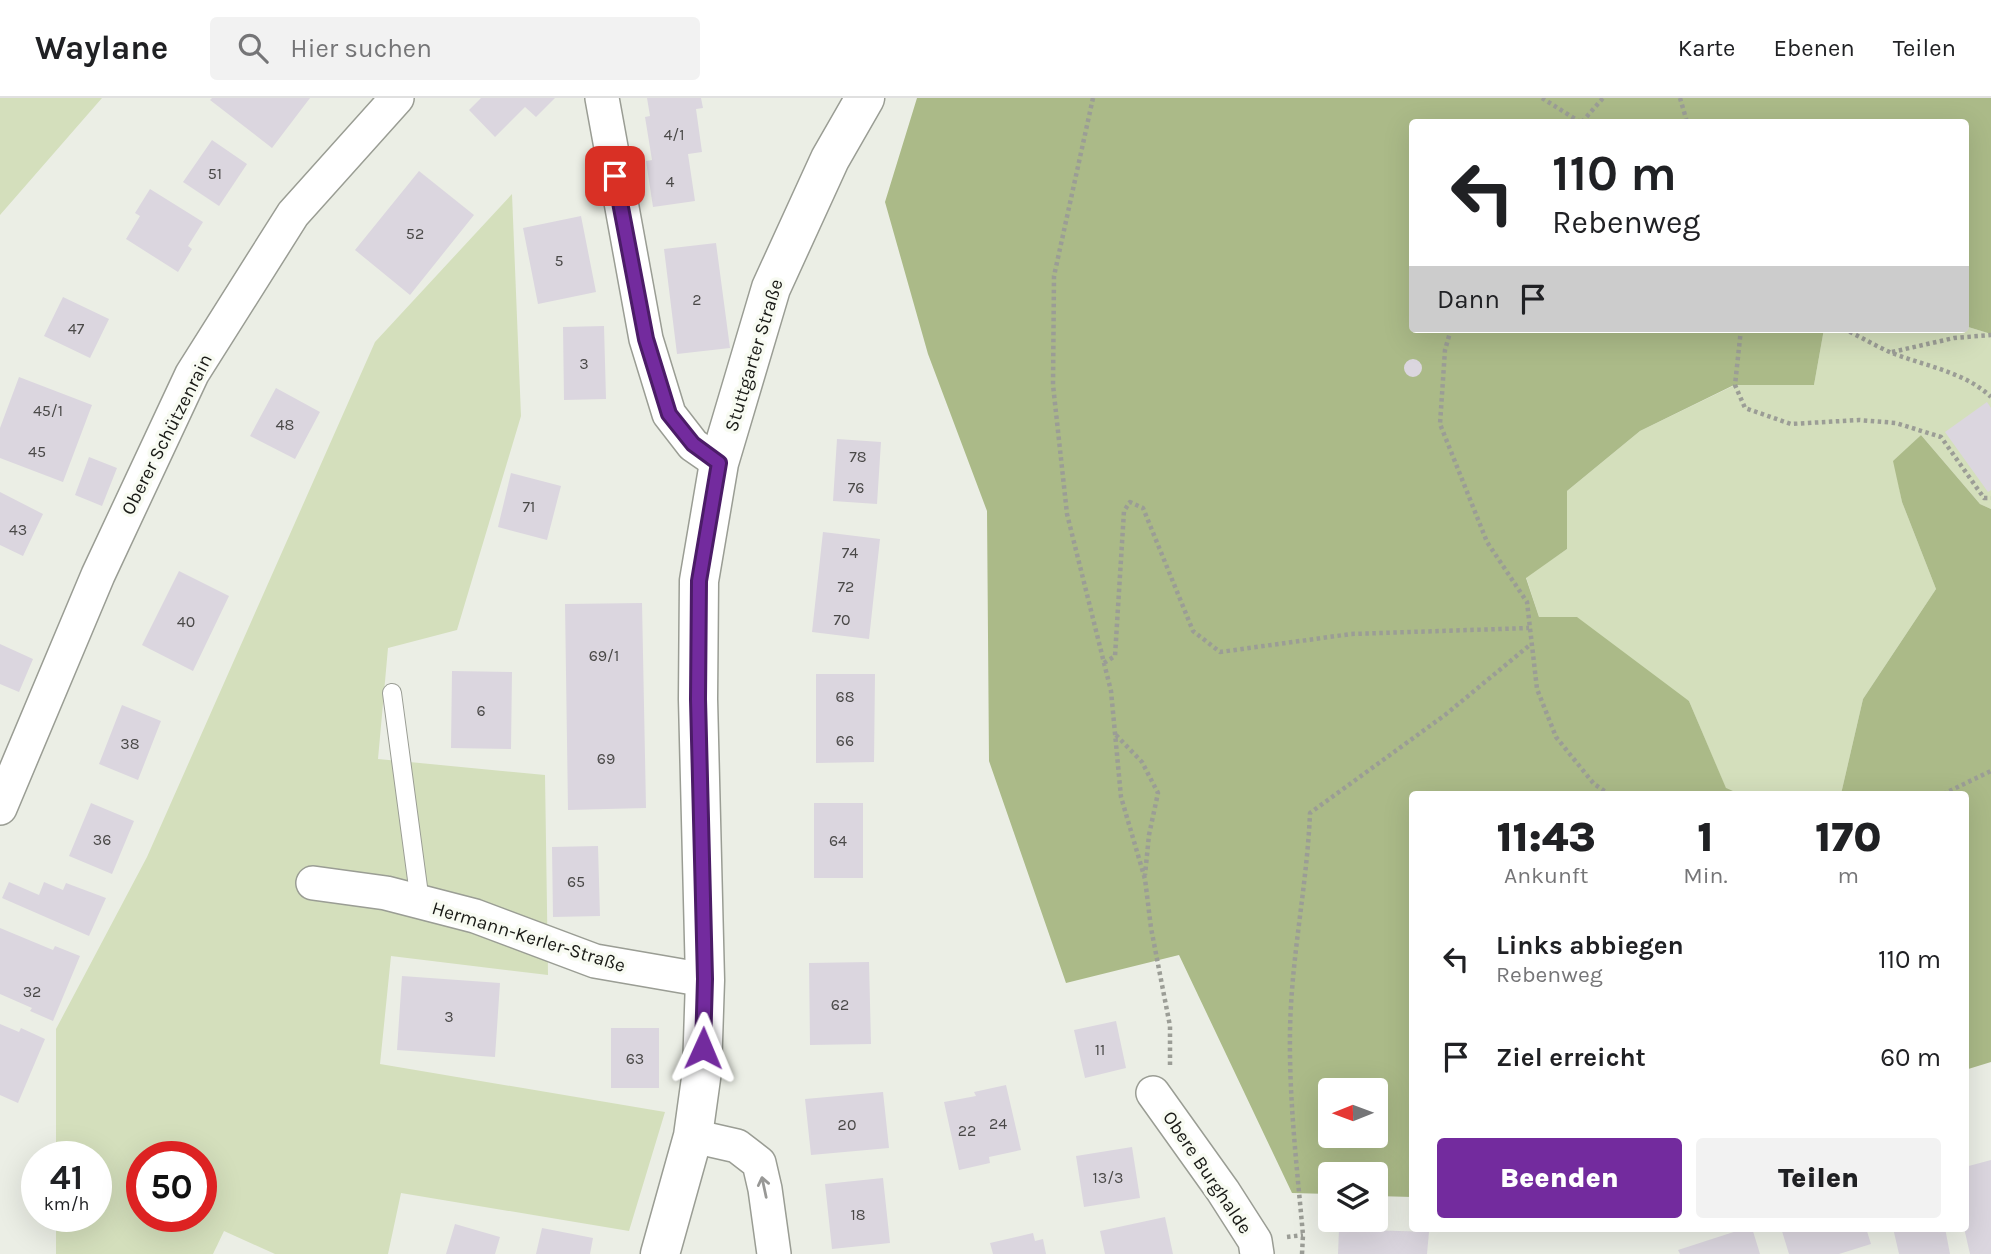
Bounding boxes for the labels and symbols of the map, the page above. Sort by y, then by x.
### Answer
house number: 4/1 [663,125,685,144]
pin [585,146,645,206]
house number: 51 [208,164,222,183]
house number: 4 [666,172,675,191]
house number: 52 [406,224,424,243]
house number: 5 [554,251,564,270]
street label: Stuttgarter Straße [720,276,788,434]
house number: 2 [692,290,702,309]
house number: 47 [68,319,85,338]
street label: Oberer Schützenrain [117,350,217,518]
house number: 3 [579,354,589,373]
house number: 45/1 [33,401,63,420]
house number: 48 [276,415,294,434]
house number: 45 [28,442,46,461]
house number: 78 [849,447,867,466]
house number: 76 [848,478,864,497]
house number: 71 [523,497,535,516]
house number: 43 [9,520,27,539]
house number: 74 [842,543,858,562]
house number: 72 [838,577,854,596]
house number: 70 [833,610,851,629]
house number: 40 [177,612,195,631]
house number: 69/1 [589,646,619,665]
house number: 68 [836,687,855,706]
house number: 6 [476,701,486,720]
house number: 66 [836,731,854,750]
house number: 38 [120,734,140,753]
house number: 69 [597,749,615,768]
house number: 36 [93,830,111,849]
house number: 64 [829,831,847,850]
house number: 65 [567,872,585,891]
street label: Hermann-Kerler-Straße [429,897,628,977]
house number: 32 [23,982,41,1001]
house number: 62 [831,995,849,1014]
house number: 3 [444,1007,454,1026]
position arrow [666,1011,740,1085]
house number: 11 [1095,1040,1105,1059]
house number: 63 [626,1049,644,1068]
north arrow [1318,1078,1388,1148]
street label: Obere Burghalde [1158,1107,1256,1238]
house number: 24 [989,1114,1007,1133]
house number: 20 [838,1115,856,1134]
house number: 22 [958,1121,976,1140]
speed limit sign: 50 [126,1141,217,1232]
house number: 13/3 [1092,1168,1124,1187]
one-way arrow [757,1176,771,1199]
house number: 18 [850,1205,866,1224]

